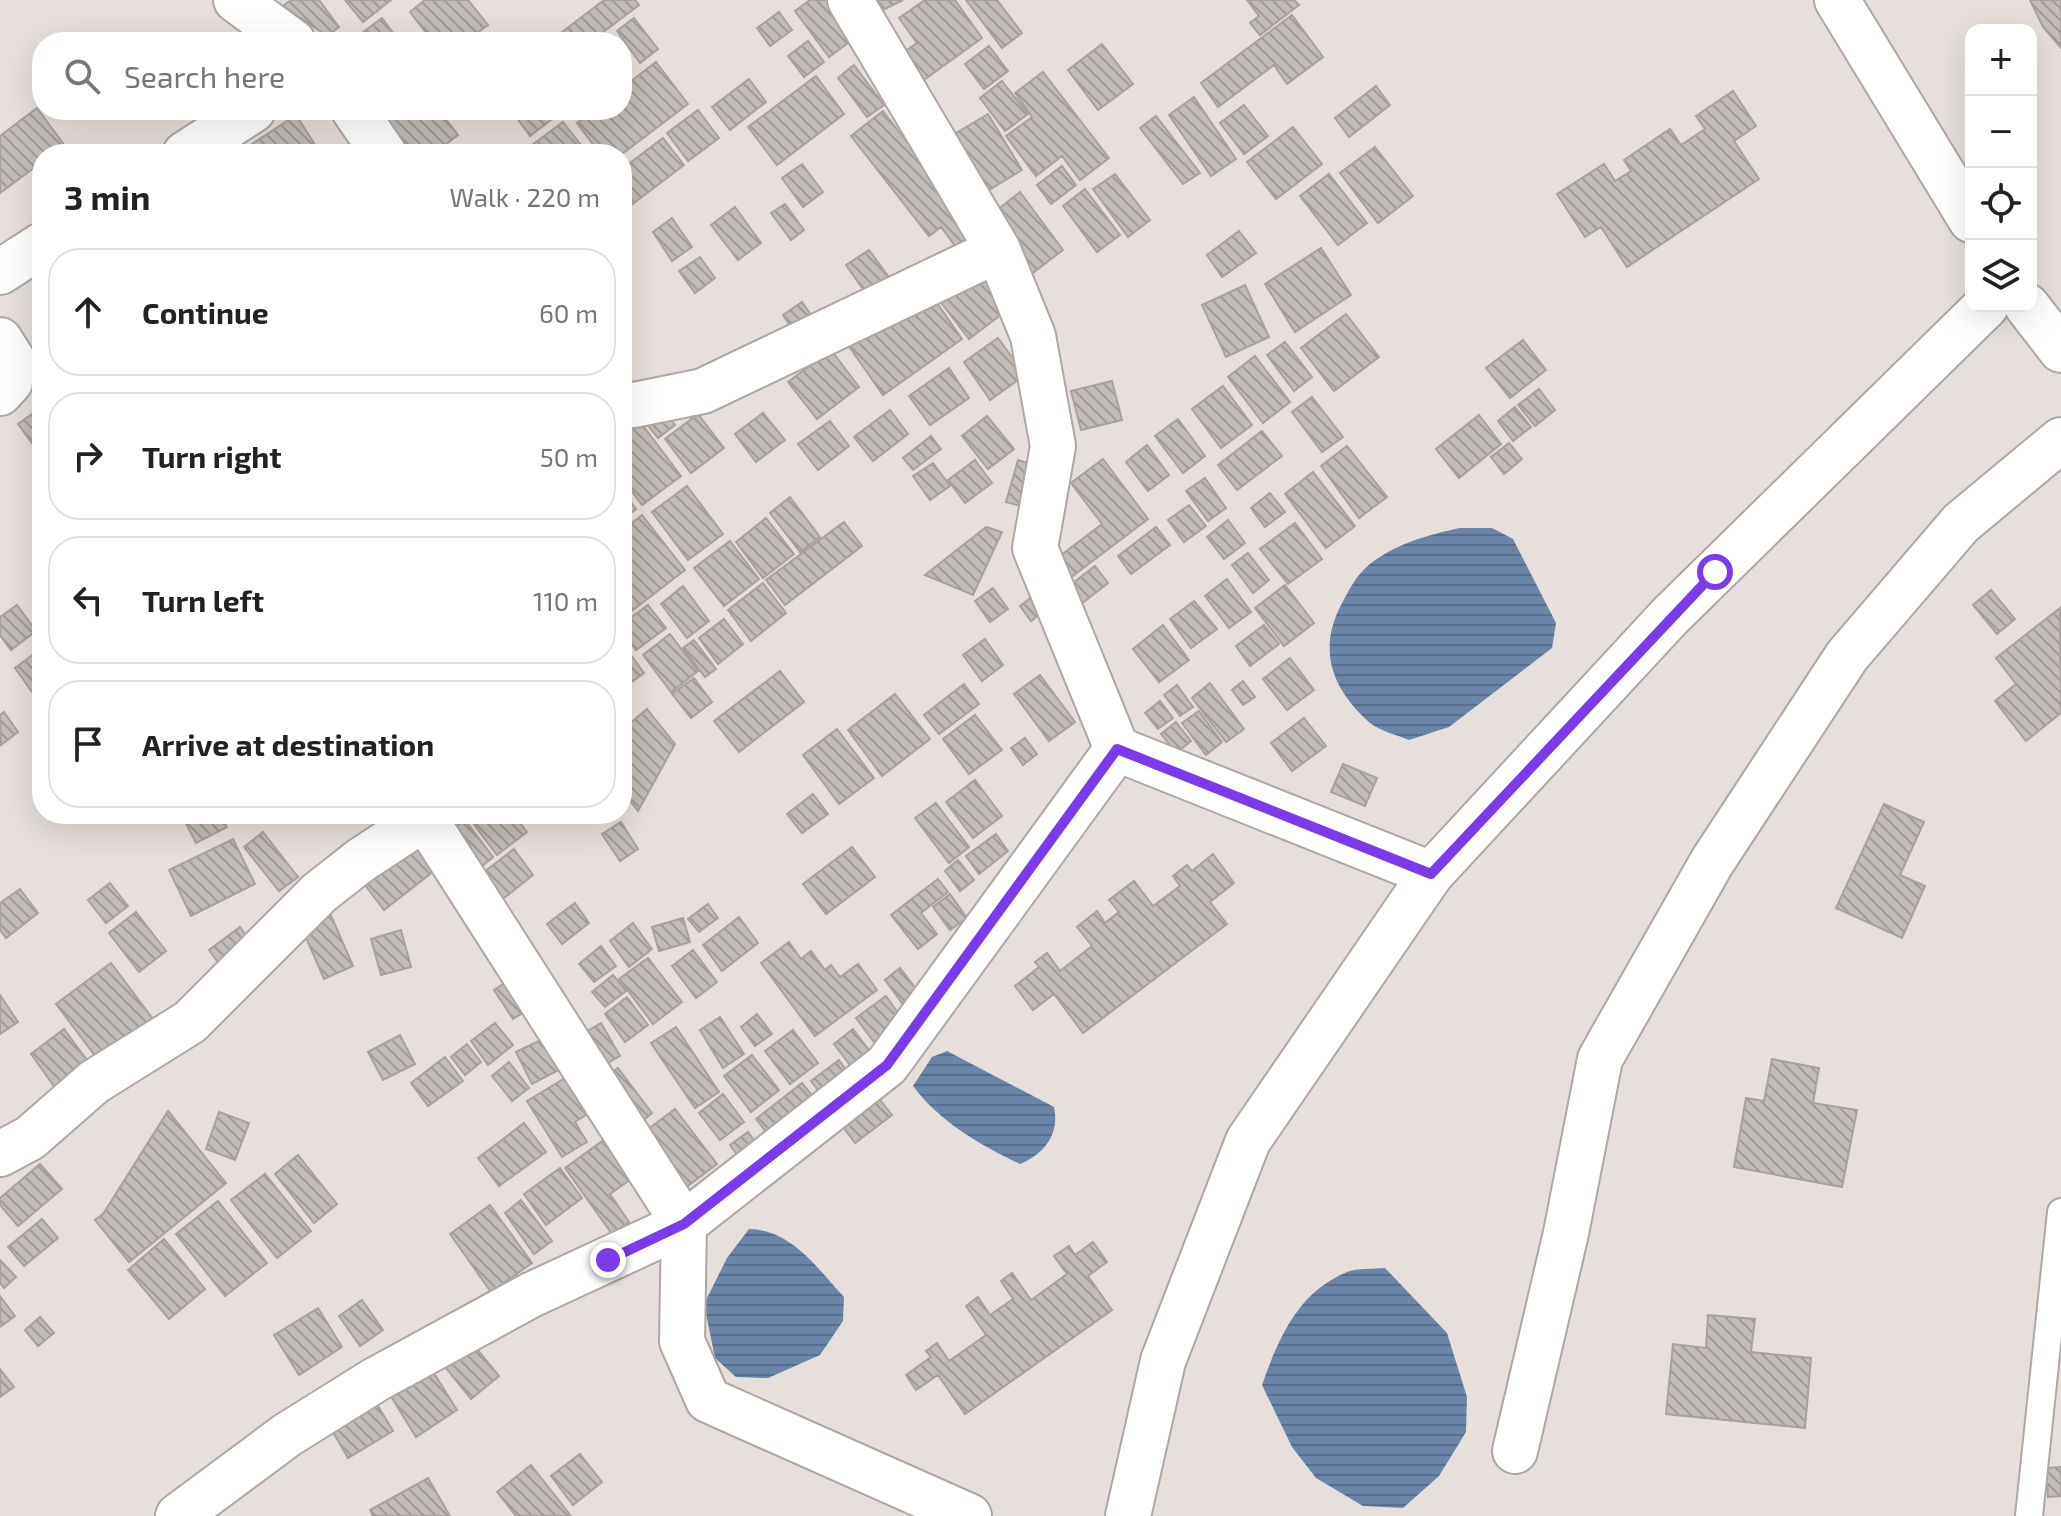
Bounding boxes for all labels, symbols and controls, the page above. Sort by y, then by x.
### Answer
map controls [1965,24,2037,312]
button: + [1965,24,2037,96]
search box [32,32,632,120]
icon: search [60,54,104,98]
text: Search here [124,58,285,94]
button: − [1965,96,2037,168]
button: locate [1965,168,2037,240]
text: 3 min [64,176,150,217]
text: Walk · 220 m [449,181,600,212]
button: layers [1965,240,2037,312]
icon: ahead [66,290,110,334]
text: Continue [142,294,269,330]
text: 60 m [539,297,598,328]
icon: right [66,434,110,478]
text: Turn right [142,438,282,474]
text: 50 m [540,441,598,472]
route start [1697,554,1733,590]
icon: left [66,578,110,622]
text: Turn left [142,582,264,618]
text: 110 m [533,585,598,616]
icon: arrive [66,722,110,766]
text: Arrive at destination [142,726,434,762]
route end [590,1242,626,1278]

